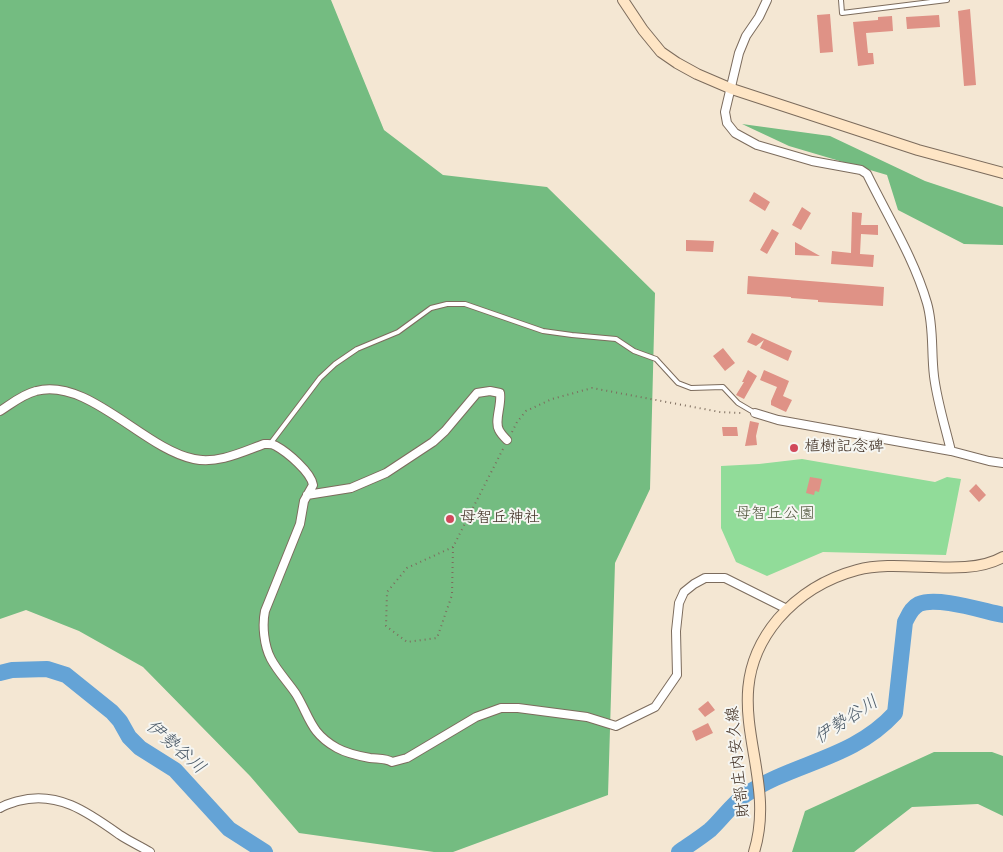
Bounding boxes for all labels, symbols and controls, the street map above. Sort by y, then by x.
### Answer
place label: 植樹記念碑 [804,438,884,458]
marker: 植樹記念碑 [788,442,800,454]
park label: 母智丘公園 [735,505,815,525]
place label: 母智丘神社 [460,509,540,529]
marker: 母智丘神社 [444,513,456,525]
water label: 伊勢谷川 [811,692,883,750]
street label: 財部庄内安久線 [724,705,754,819]
water label: 伊勢谷川 [141,716,209,780]

